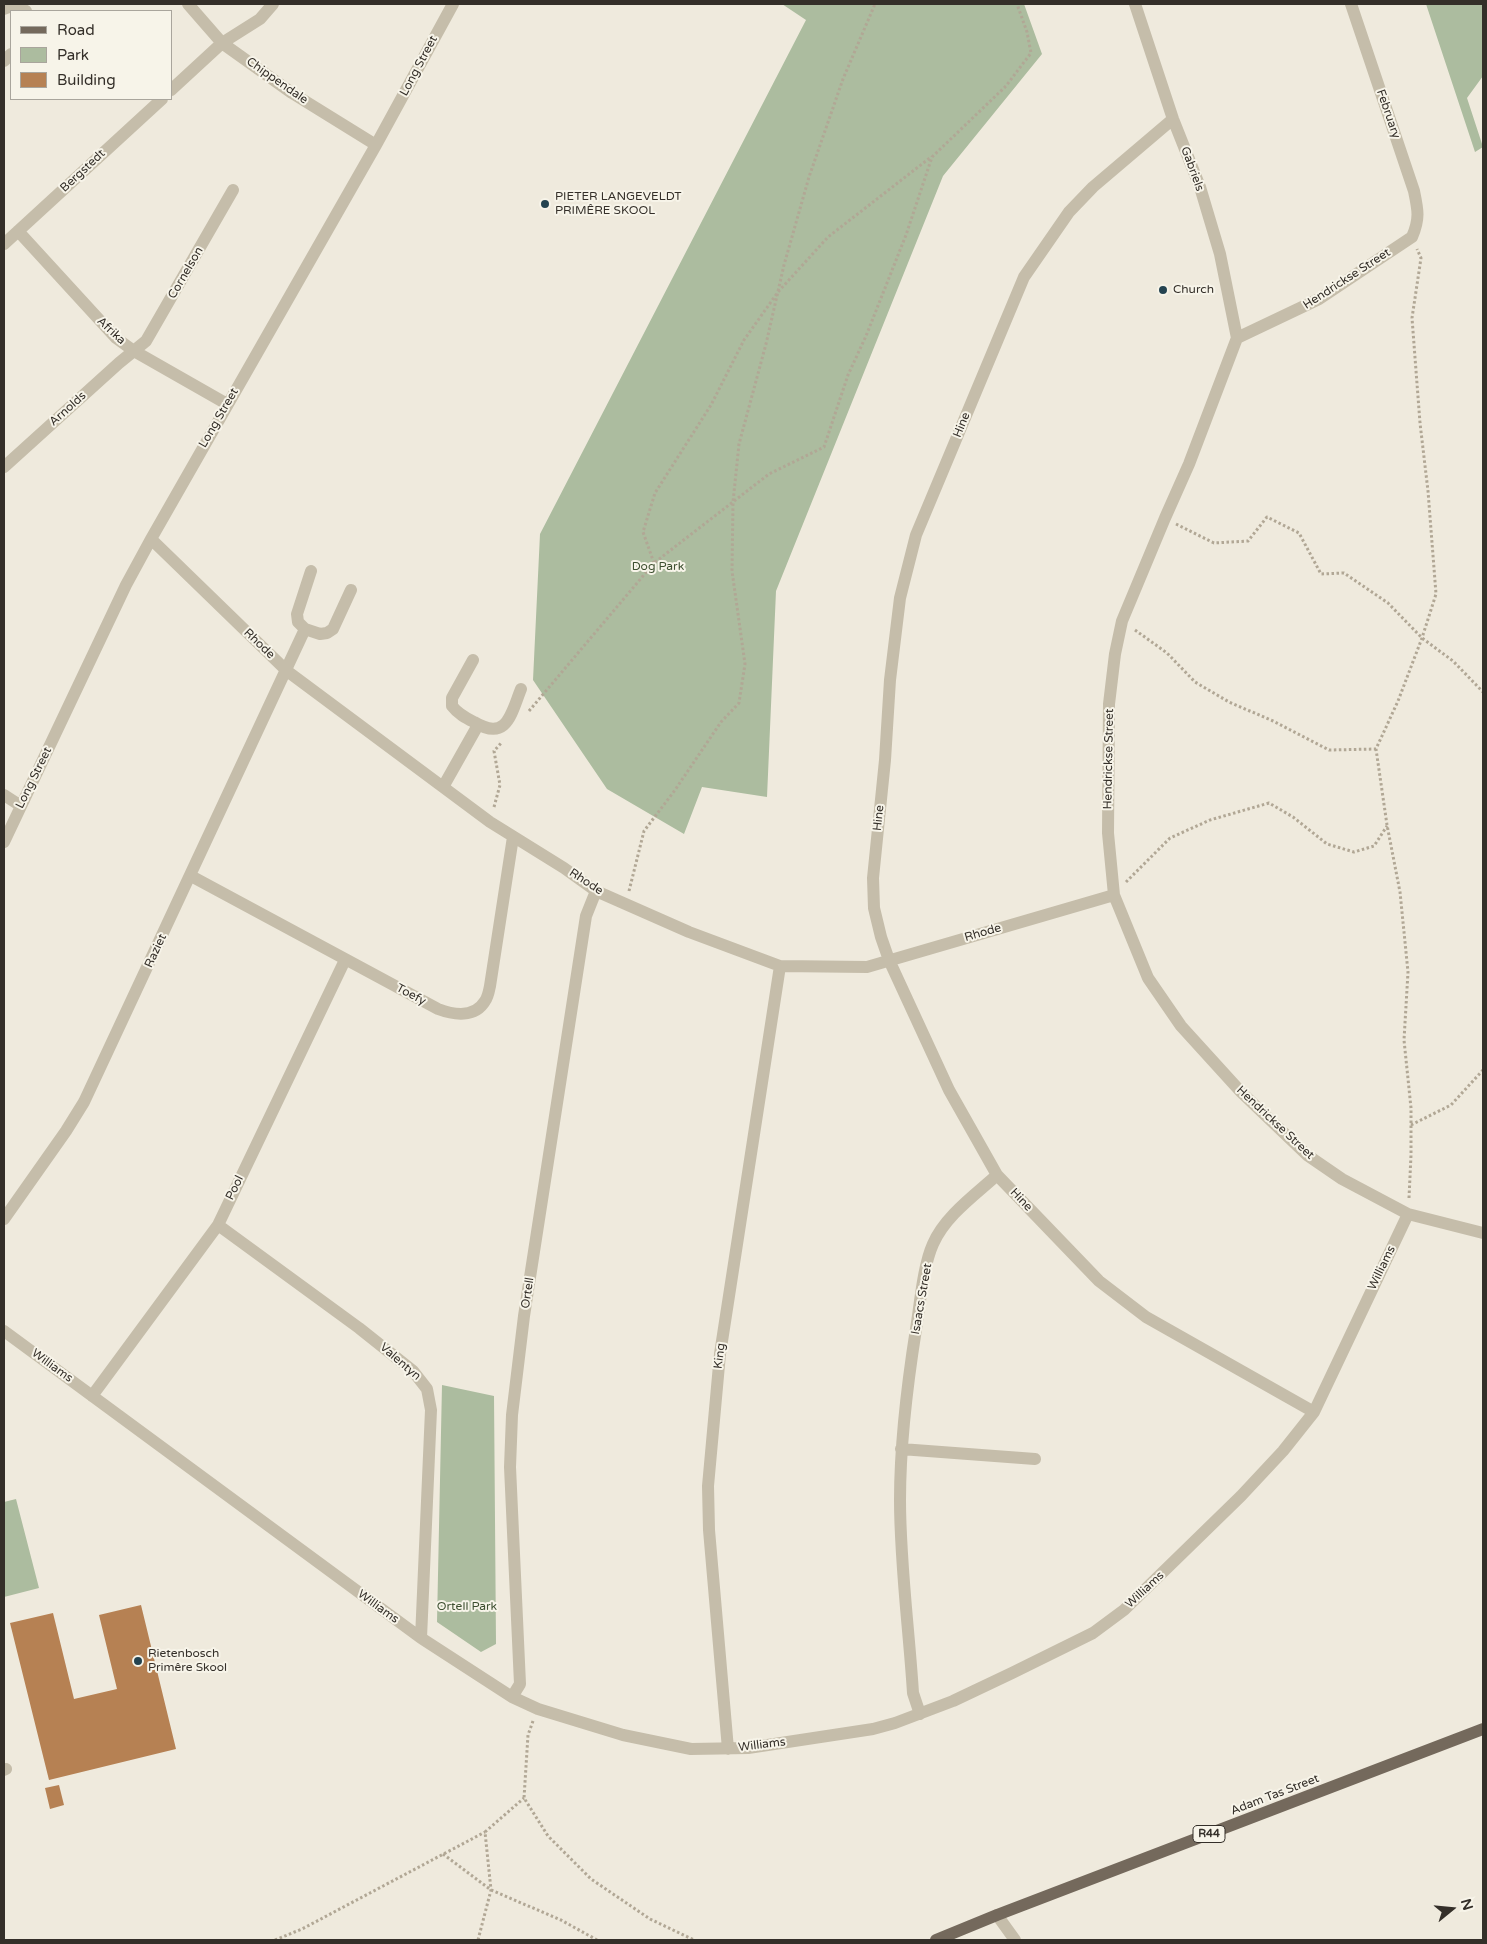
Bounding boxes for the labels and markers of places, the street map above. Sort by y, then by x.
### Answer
place label: PIETER LANGEVELDT PRIMÊRE SKOOL [555,190,682,218]
marker: PIETER LANGEVELDT PRIMÊRE SKOOL [539,198,551,210]
place label: Church [1173,283,1214,297]
marker: Church [1157,284,1169,296]
place label: Rietenbosch Primêre Skool [148,1647,227,1675]
marker: Rietenbosch Primêre Skool [132,1655,144,1667]

